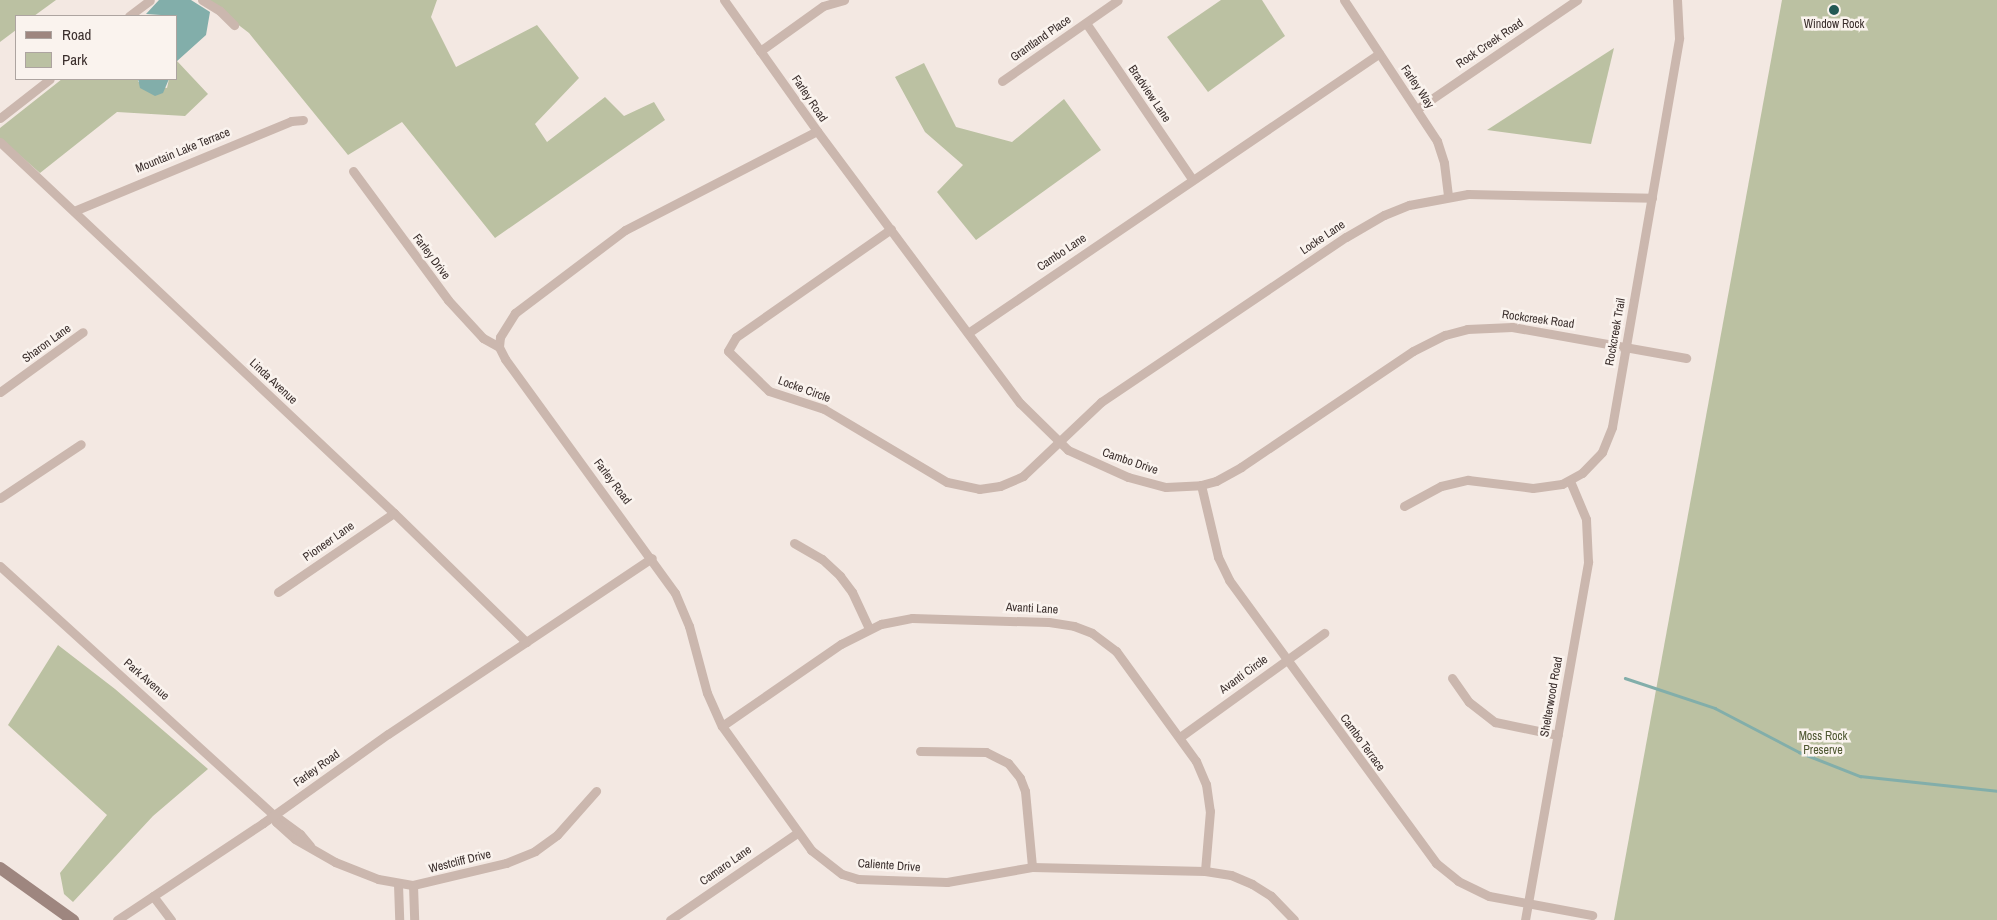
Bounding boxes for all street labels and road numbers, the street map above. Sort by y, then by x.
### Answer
street label: Grantland Place [1008,13,1074,65]
street label: Rock Creek Road [1454,16,1526,72]
street label: Bradview Lane [1125,63,1173,125]
street label: Farley Way [1397,63,1437,111]
street label: Farley Road [788,73,830,125]
street label: Mountain Lake Terrace [134,125,232,177]
street label: Locke Lane [1298,218,1348,258]
street label: Farley Drive [409,231,453,283]
street label: Cambo Lane [1035,231,1089,275]
street label: Rockcreek Trail [1603,297,1629,367]
street label: Rockcreek Road [1501,308,1575,332]
street label: Sharon Lane [20,322,74,366]
street label: Linda Avenue [246,356,300,408]
street label: Locke Circle [776,374,832,406]
street label: Cambo Drive [1100,446,1160,478]
street label: Farley Road [590,456,634,508]
street label: Pioneer Lane [301,519,357,565]
street label: Avanti Lane [1005,600,1059,618]
street label: Avanti Circle [1217,653,1271,697]
street label: Park Avenue [120,656,172,704]
street label: Shelterwood Road [1538,656,1566,738]
street label: Cambo Terrace [1336,712,1388,774]
street label: Farley Road [291,748,343,790]
street label: Camaro Lane [697,843,755,889]
street label: Westcliff Drive [427,847,493,877]
street label: Caliente Drive [857,857,921,875]

